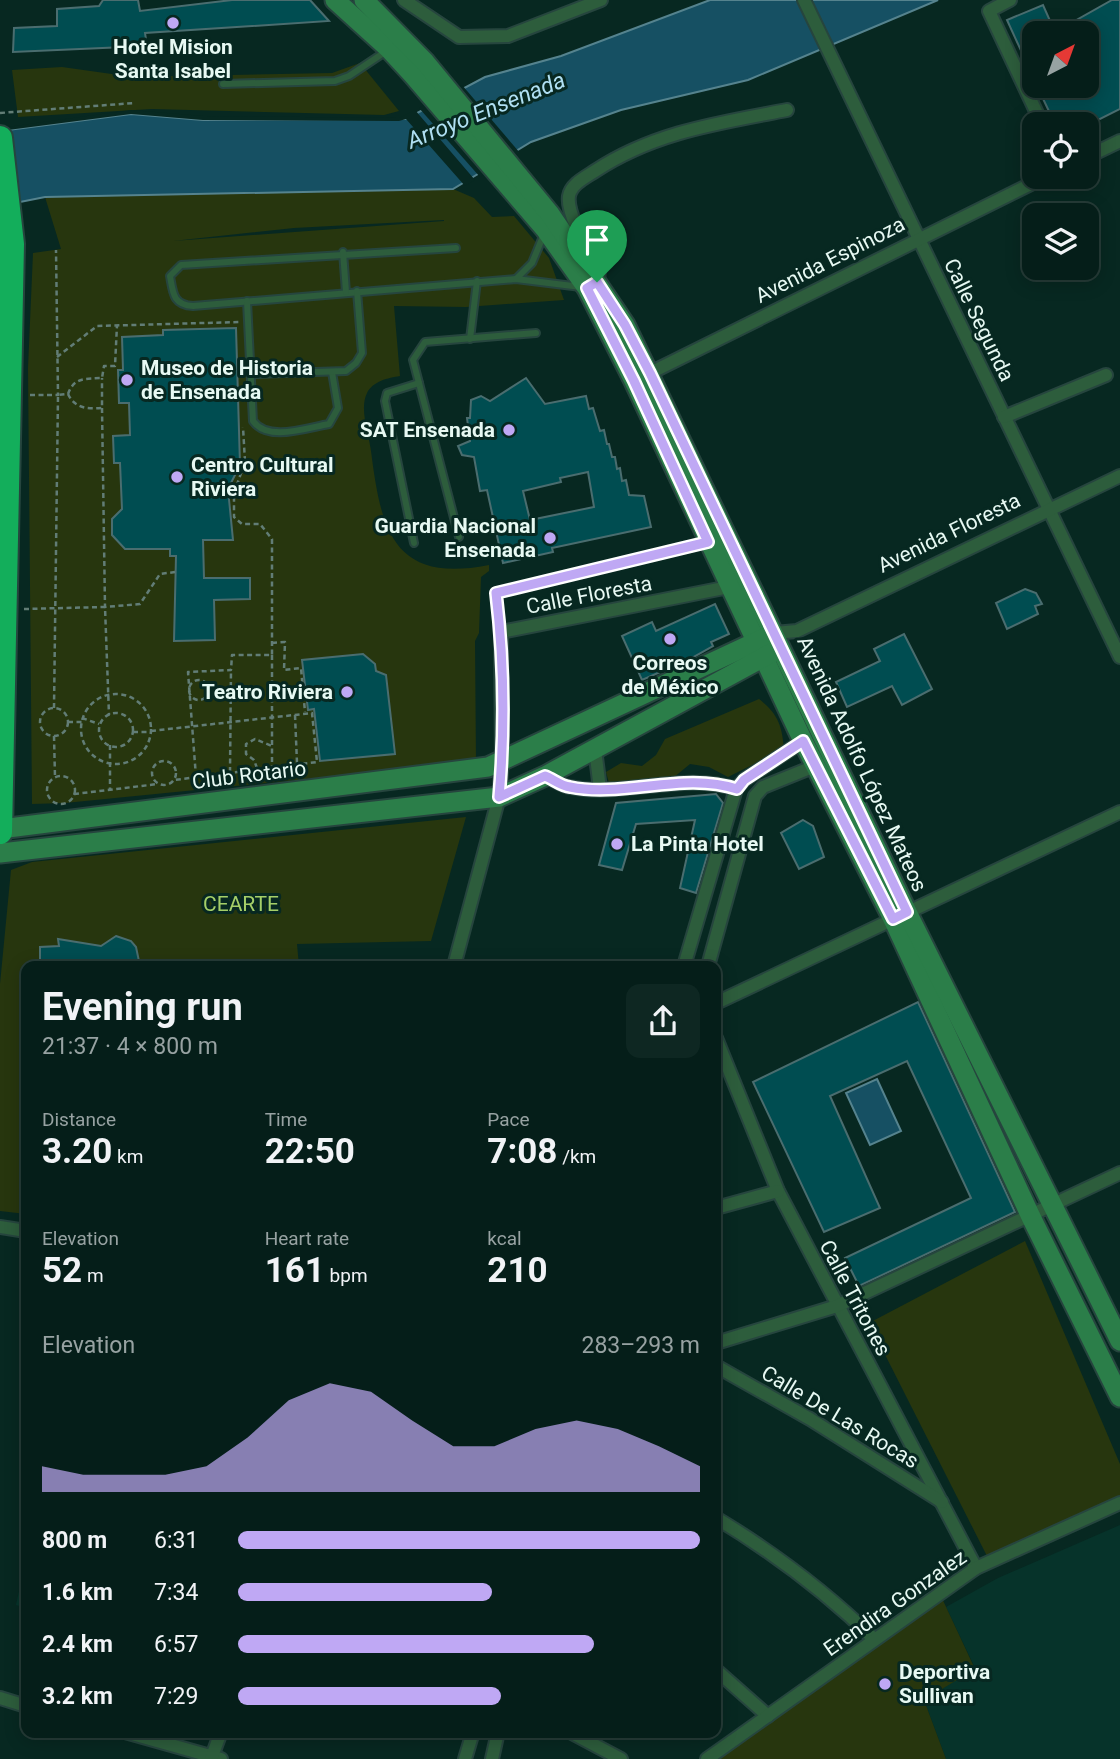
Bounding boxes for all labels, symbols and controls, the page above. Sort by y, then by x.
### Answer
marker: Hotel Mision Santa Isabel [165,15,181,31]
north arrow [1022,21,1099,98]
map controls [1022,21,1099,280]
place label: Hotel Mision Santa Isabel [113,35,233,83]
water label: Arroyo Ensenada [402,66,569,155]
button: locate [1022,112,1099,189]
button: layers [1022,203,1099,280]
pin [567,210,627,282]
street label: Avenida Espinoza [751,212,909,308]
icon: arrive [578,221,616,259]
street label: Calle Segunda [939,255,1019,385]
place label: Museo de Historia de Ensenada [141,356,313,404]
marker: Museo de Historia de Ensenada [119,372,135,388]
place label: SAT Ensenada [360,418,495,442]
marker: SAT Ensenada [501,422,517,438]
place label: Centro Cultural Riviera [191,453,333,501]
marker: Centro Cultural Riviera [169,469,185,485]
street label: Avenida Floresta [874,488,1024,578]
place label: Guardia Nacional Ensenada [374,514,536,562]
marker: Guardia Nacional Ensenada [542,530,558,546]
street label: Calle Floresta [524,571,654,619]
marker: Correos de México [662,631,678,647]
street label: Avenida Adolfo López Mateos [792,632,932,896]
place label: Correos de México [621,651,719,699]
place label: Teatro Riviera [202,680,333,704]
marker: Teatro Riviera [339,684,355,700]
street label: Club Rotario [191,756,307,794]
place label: La Pinta Hotel [631,832,764,856]
marker: La Pinta Hotel [609,836,625,852]
park label: CEARTE [203,892,279,916]
button: share [626,984,700,1058]
text: Evening run [42,985,243,1029]
text: 21:37 · 4 × 800 m [42,1033,218,1060]
text: Distance [42,1108,116,1131]
text: Time [265,1108,307,1131]
text: Pace [487,1108,530,1131]
text: 3.20 [42,1131,112,1172]
text: 22:50 [265,1131,355,1172]
text: 7:08 [487,1131,557,1172]
text: km [112,1145,143,1168]
text: /km [557,1145,596,1168]
text: Elevation [42,1227,119,1250]
text: Heart rate [265,1227,349,1250]
text: kcal [487,1227,522,1250]
street label: Calle Tritones [814,1236,896,1360]
text: 52 [42,1250,82,1291]
text: 161 [265,1250,325,1291]
text: 210 [487,1250,548,1291]
text: m [82,1264,104,1287]
text: bpm [325,1264,368,1287]
text: Elevation [42,1332,135,1359]
text: 283–293 m [581,1332,700,1359]
street label: Calle De Las Rocas [757,1361,923,1473]
text: 800 m [42,1527,107,1554]
text: 6:31 [154,1527,198,1554]
street label: Erendira Gonzalez [819,1545,971,1661]
text: 1.6 km [42,1579,113,1606]
text: 7:34 [154,1579,198,1606]
text: 2.4 km [42,1631,113,1658]
text: 6:57 [154,1631,198,1658]
place label: Deportiva Sullivan [899,1660,990,1708]
marker: Deportiva Sullivan [877,1676,893,1692]
text: 3.2 km [42,1683,113,1710]
text: 7:29 [154,1683,198,1710]

